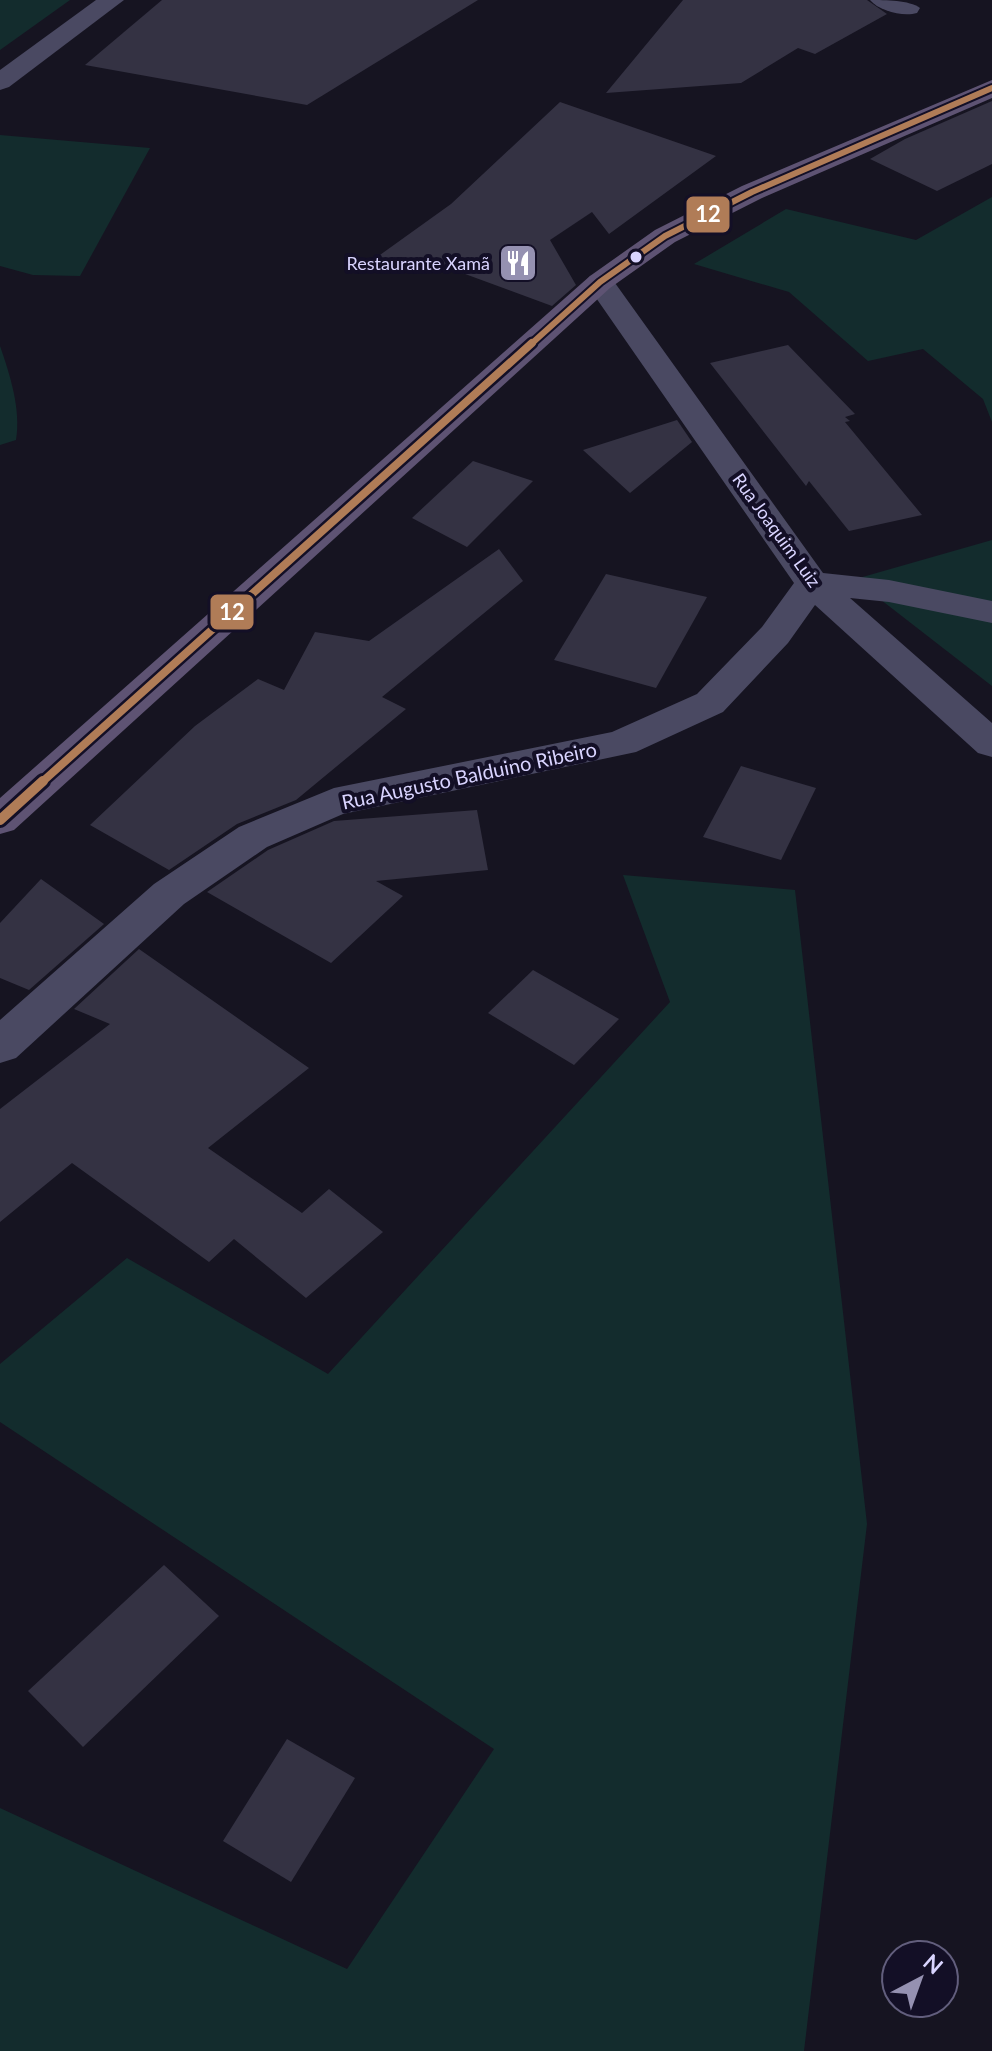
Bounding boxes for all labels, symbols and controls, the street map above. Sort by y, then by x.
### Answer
line badge: 12 [685,195,731,234]
text: 12 [695,200,721,227]
restaurant icon: Restaurante Xamã [497,242,539,284]
unlabelled marker [628,249,644,265]
place label: Restaurante Xamã [347,252,490,274]
street label: Rua Joaquim Luiz [728,469,826,591]
line badge: 12 [209,593,255,631]
text: 12 [219,598,245,625]
street label: Rua Augusto Balduino Ribeiro [339,736,599,814]
north arrow [880,1939,960,2019]
text: N [918,1948,949,1979]

